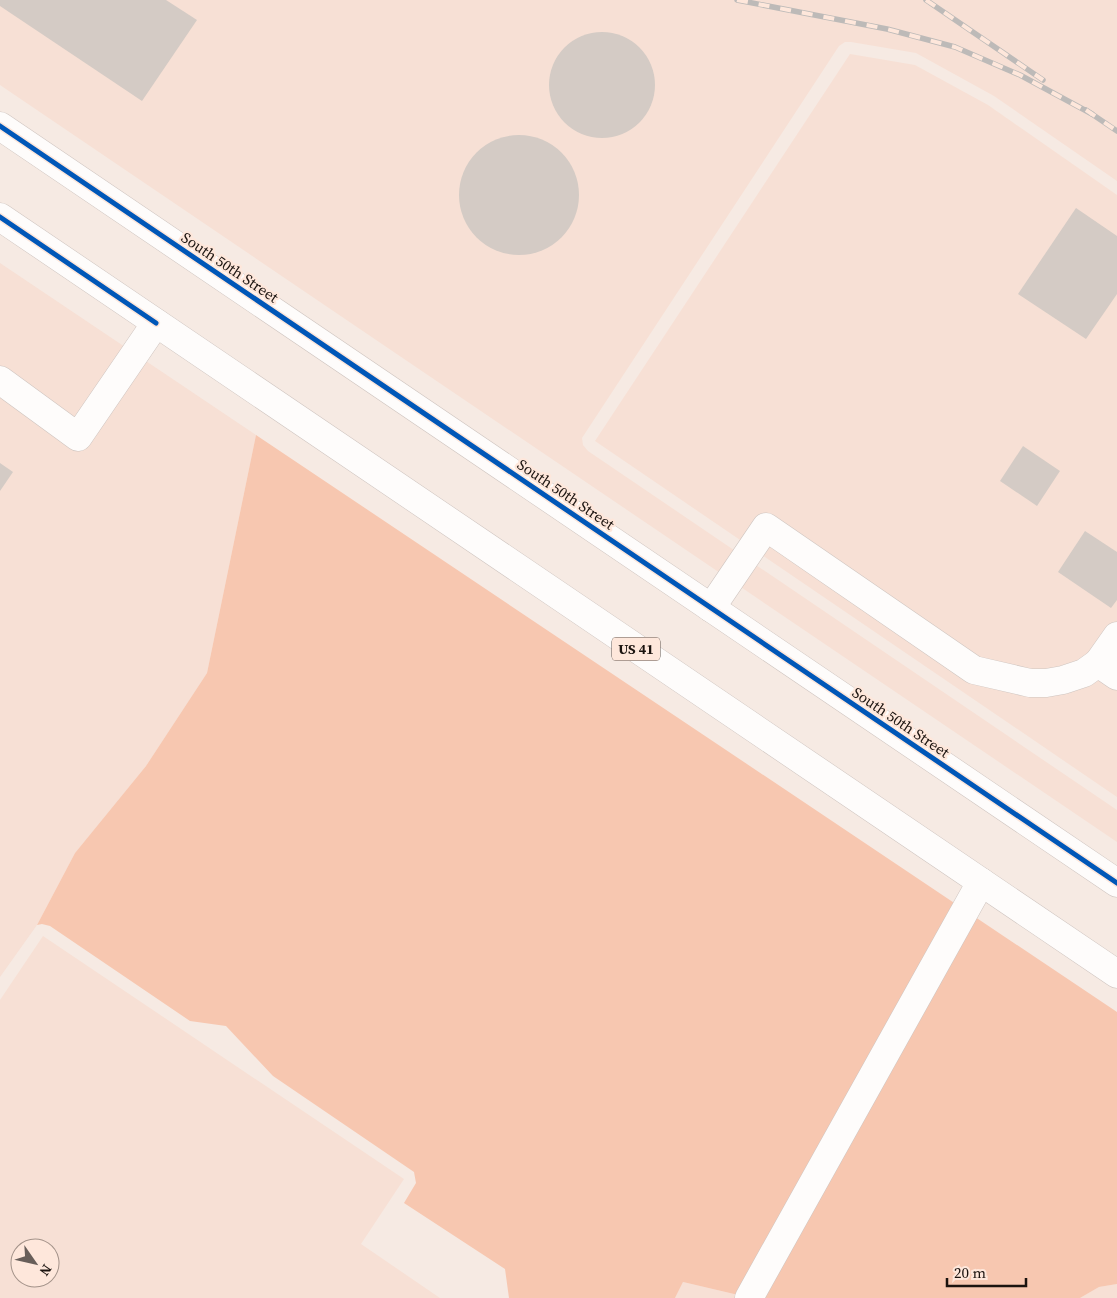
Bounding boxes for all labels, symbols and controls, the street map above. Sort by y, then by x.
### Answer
street label: South 50th Street [177,227,283,307]
street label: South 50th Street [513,454,619,534]
road number: US 41 [612,638,660,661]
street label: South 50th Street [848,682,954,762]
north arrow [10,1238,60,1288]
scale bar [947,1256,1026,1288]
text: N [35,1260,57,1280]
text: 20 m [954,1262,986,1283]

